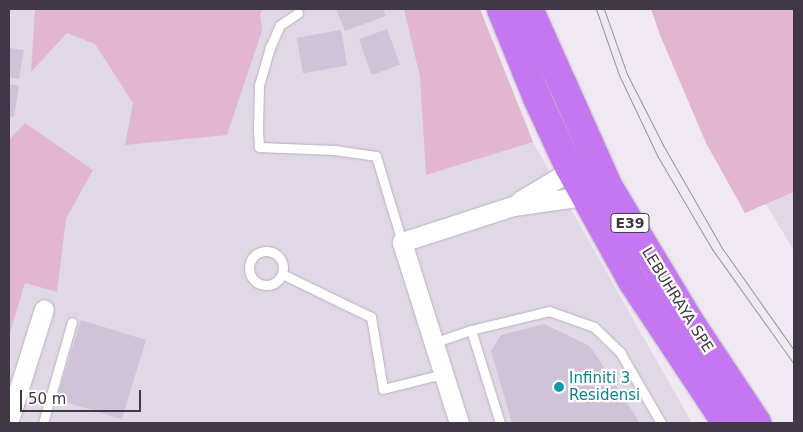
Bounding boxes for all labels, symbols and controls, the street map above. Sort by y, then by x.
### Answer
road number: E39 [610,212,650,234]
street label: LEBUHRAYA SPE [637,244,717,356]
place label: Infiniti 3 Residensi [569,369,640,404]
scale bar [22,380,144,412]
marker: Infiniti 3 Residensi [553,381,565,393]
text: 50 m [28,390,66,408]

